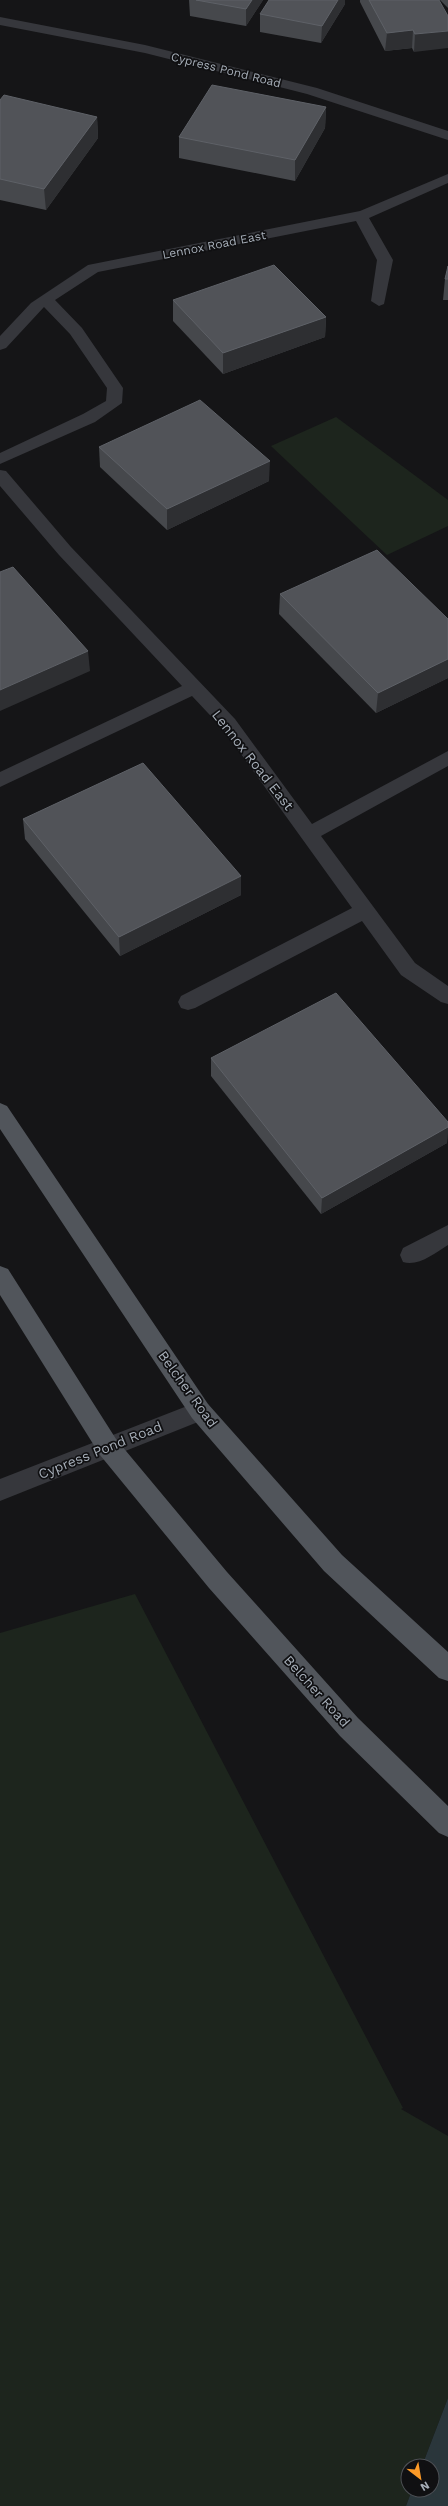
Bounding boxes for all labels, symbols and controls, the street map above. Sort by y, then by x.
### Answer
street label: Cypress Pond Road [169,50,283,90]
street label: Lennox Road East [161,228,267,262]
street label: Lennox Road East [209,707,297,813]
street label: Belcher Road [155,1348,221,1430]
street label: Cypress Pond Road [36,1418,164,1482]
street label: Belcher Road [281,1652,353,1730]
north arrow [400,2458,440,2498]
text: N [418,2478,432,2494]

